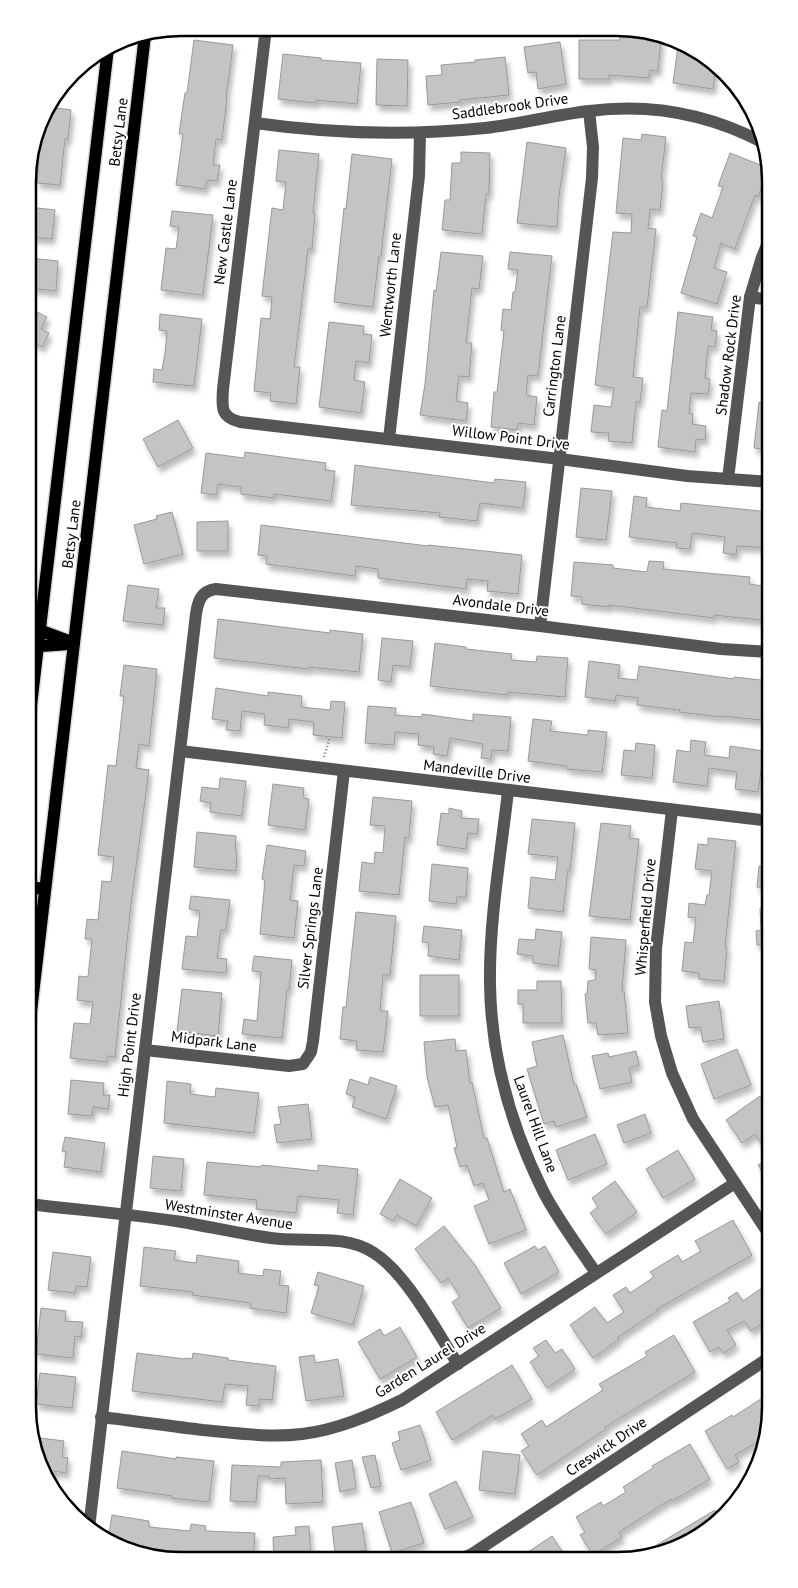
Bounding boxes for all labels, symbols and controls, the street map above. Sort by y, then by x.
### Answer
street label: Saddlebrook Drive [451,88,569,124]
street label: Betsy Lane [104,97,132,167]
street label: New Castle Lane [209,178,241,286]
street label: Wentworth Lane [375,232,405,338]
street label: Shadow Rock Drive [711,293,745,417]
street label: Carrington Lane [538,314,570,418]
street label: Willow Point Drive [451,420,571,454]
street label: Betsy Lane [57,499,85,569]
street label: Avondale Drive [452,590,550,620]
street label: Mandeville Drive [422,755,532,787]
street label: Whisperfield Drive [630,858,660,976]
street label: Silver Springs Lane [293,866,327,990]
street label: High Point Drive [113,992,145,1098]
street label: Midpark Lane [170,1026,258,1056]
street label: Laurel Hill Lane [510,1073,562,1175]
street label: Westminster Avenue [164,1194,294,1234]
street label: Garden Laurel Drive [371,1318,489,1402]
street label: Creswick Drive [562,1412,650,1480]

